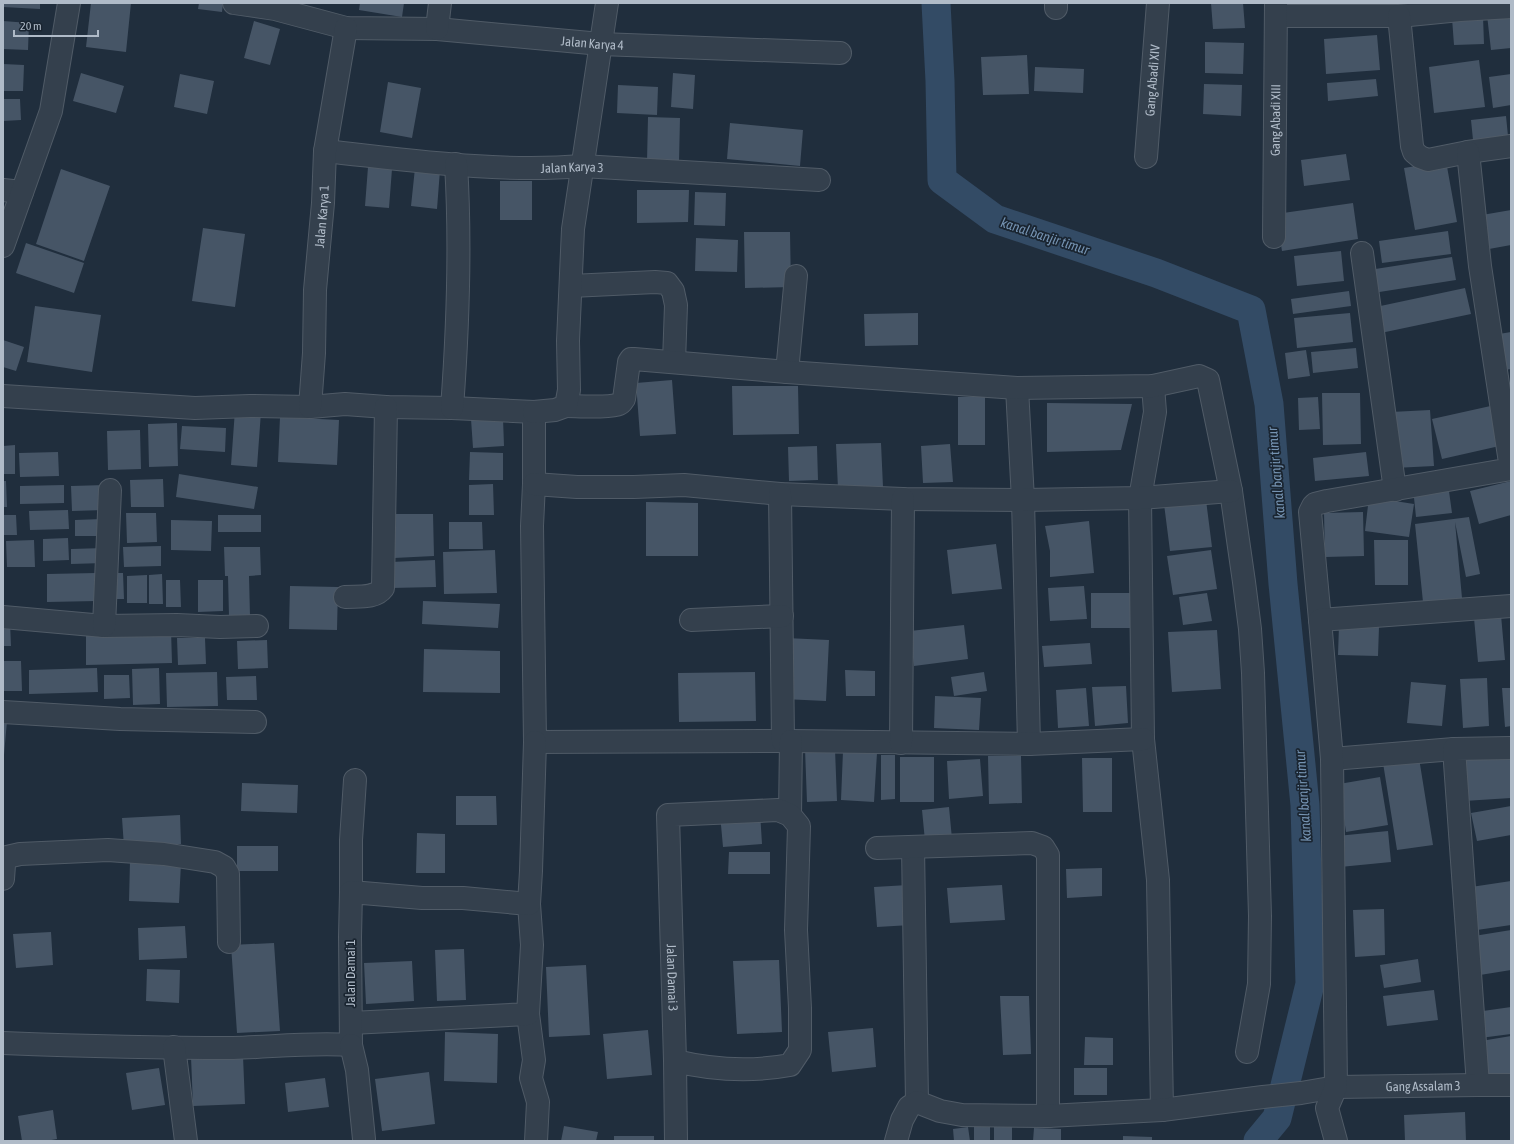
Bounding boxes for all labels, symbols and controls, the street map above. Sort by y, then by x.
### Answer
scale bar [14,12,98,38]
text: 20 m [20,19,42,33]
street label: Jalan Karya 4 [560,33,624,53]
street label: Gang Abadi XIV [1142,43,1163,117]
street label: Gang Abadi XIII [1268,84,1283,156]
street label: Jalan Karya 3 [541,159,604,176]
street label: Jalan Karya 1 [312,185,332,249]
water label: kanal banjir timur [999,214,1092,258]
water label: kanal banjir timur [1264,426,1288,520]
water label: kanal banjir timur [1292,749,1314,842]
street label: Jalan Damai 1 [343,939,358,1007]
street label: Jalan Damai 3 [664,944,681,1012]
street label: Gang Assalam 3 [1386,1078,1461,1094]

